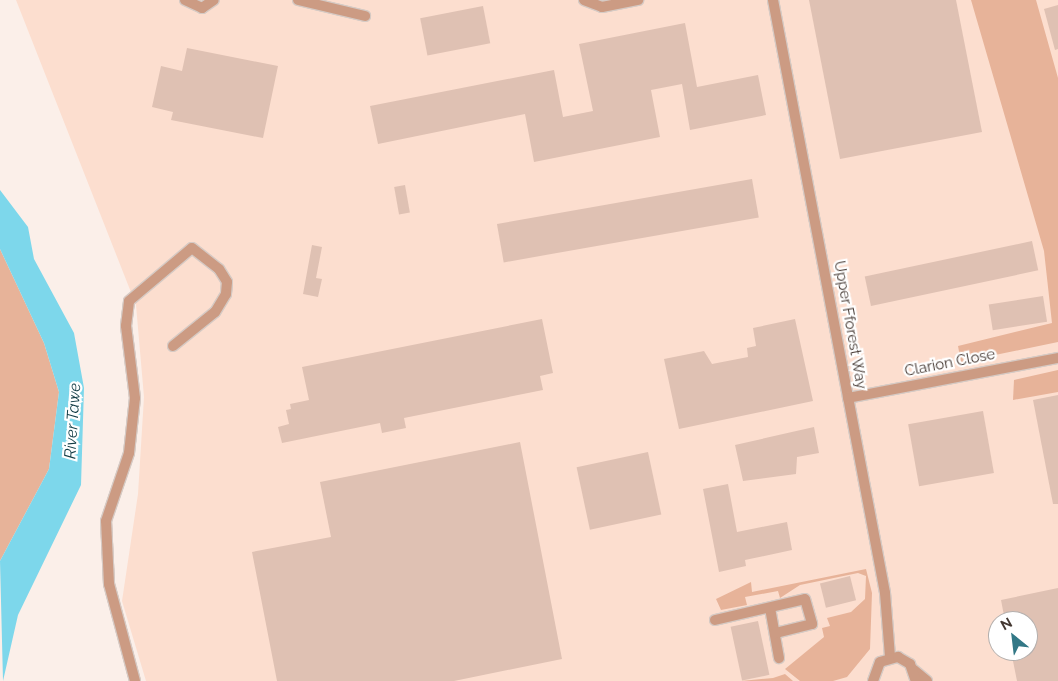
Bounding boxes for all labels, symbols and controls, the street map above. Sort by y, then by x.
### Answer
street label: Upper Fforest Way [830,259,870,391]
street label: Clarion Close [903,345,997,381]
water label: River Tawe [61,382,85,460]
north arrow [988,611,1038,661]
text: N [998,614,1015,633]

